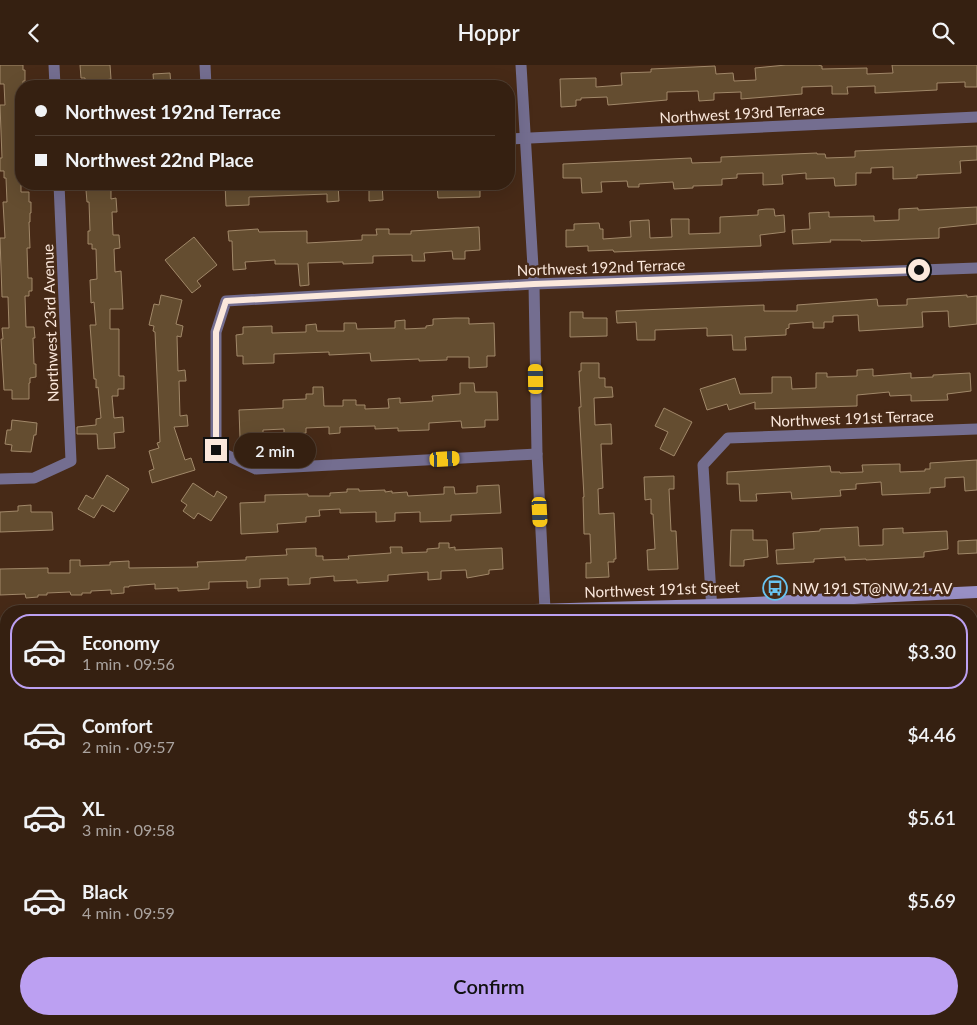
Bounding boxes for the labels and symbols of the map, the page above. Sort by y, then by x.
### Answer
street label: Northwest 193rd Terrace [659,100,825,126]
street label: Northwest 23rd Avenue [38,244,62,402]
street label: Northwest 192nd Terrace [516,255,686,279]
route start [908,259,930,281]
car [528,364,543,394]
street label: Northwest 191st Terrace [770,406,934,430]
callout: 2 min [234,433,316,467]
route end [205,439,227,461]
car [429,451,460,467]
car [531,497,548,527]
bus stop icon: NW 191 ST@NW 21 AV [762,575,788,601]
street label: Northwest 191st Street [584,577,741,601]
place label: NW 191 ST@NW 21 AV [792,579,953,597]

